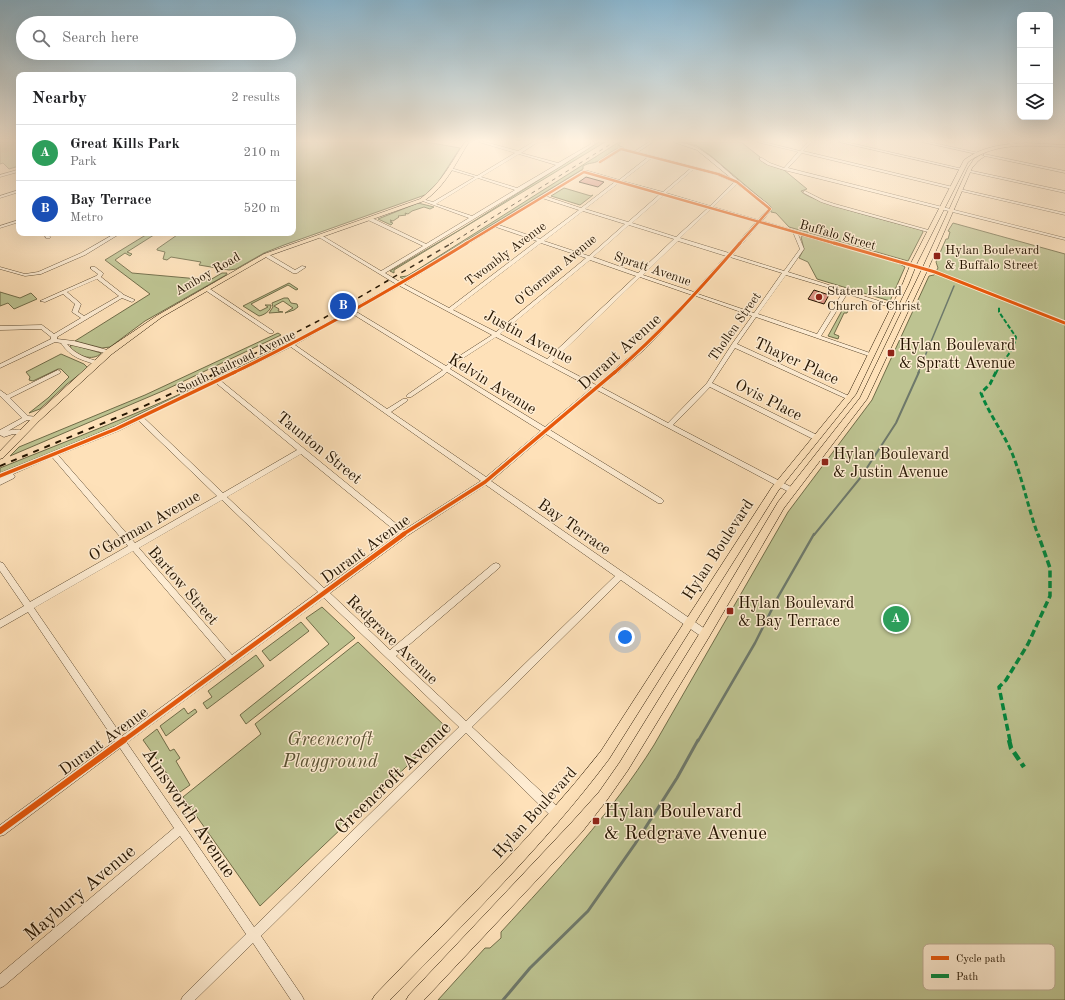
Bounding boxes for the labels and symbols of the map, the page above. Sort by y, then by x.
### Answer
street label: Buffalo Street [798,218,878,253]
street label: Twombly Avenue [463,220,549,289]
street label: O'Gorman Avenue [513,232,599,308]
place label: Hylan Boulevard & Buffalo Street [945,244,1040,272]
street label: Amboy Road [173,250,243,298]
street label: Spratt Avenue [612,250,693,289]
marker: Hylan Boulevard & Buffalo Street [932,251,942,261]
place label: Staten Island Church of Christ [827,285,921,313]
street label: Thollen Street [707,290,764,364]
pin: B [330,291,356,321]
marker: Staten Island Church of Christ [814,292,824,302]
street label: Justin Avenue [481,308,575,368]
street label: Durant Avenue [576,311,665,394]
street label: South Railroad Avenue [176,328,298,397]
street label: Thayer Place [751,335,841,388]
place label: Hylan Boulevard & Spratt Avenue [899,338,1015,372]
marker: Hylan Boulevard & Spratt Avenue [886,348,896,358]
street label: Kelvin Avenue [445,351,539,418]
street label: Ovis Place [732,377,804,424]
street label: Taunton Street [273,409,365,488]
place label: Hylan Boulevard & Justin Avenue [833,447,949,481]
marker: Hylan Boulevard & Justin Avenue [820,457,830,467]
street label: O'Gorman Avenue [87,488,203,565]
street label: Bay Terrace [535,497,613,558]
street label: Hylan Boulevard [680,497,757,603]
street label: Durant Avenue [319,512,413,587]
street label: Bartow Street [144,544,221,629]
street label: Redgrave Avenue [343,593,440,688]
place label: Hylan Boulevard & Bay Terrace [738,596,854,630]
pin: A [883,604,909,634]
marker: Hylan Boulevard & Bay Terrace [725,606,735,616]
your location [615,627,635,647]
street label: Durant Avenue [57,704,151,779]
street label: Greencroft Avenue [332,719,455,839]
park label: Greencroft Playground [281,731,379,772]
street label: Ainsworth Avenue [138,745,238,882]
street label: Hylan Boulevard [491,765,580,862]
place label: Hylan Boulevard & Redgrave Avenue [604,803,767,844]
marker: Hylan Boulevard & Redgrave Avenue [591,816,601,826]
street label: Maybury Avenue [21,842,140,946]
legend [923,944,1055,990]
text: Cycle path [956,954,1006,965]
text: Path [956,972,978,983]

